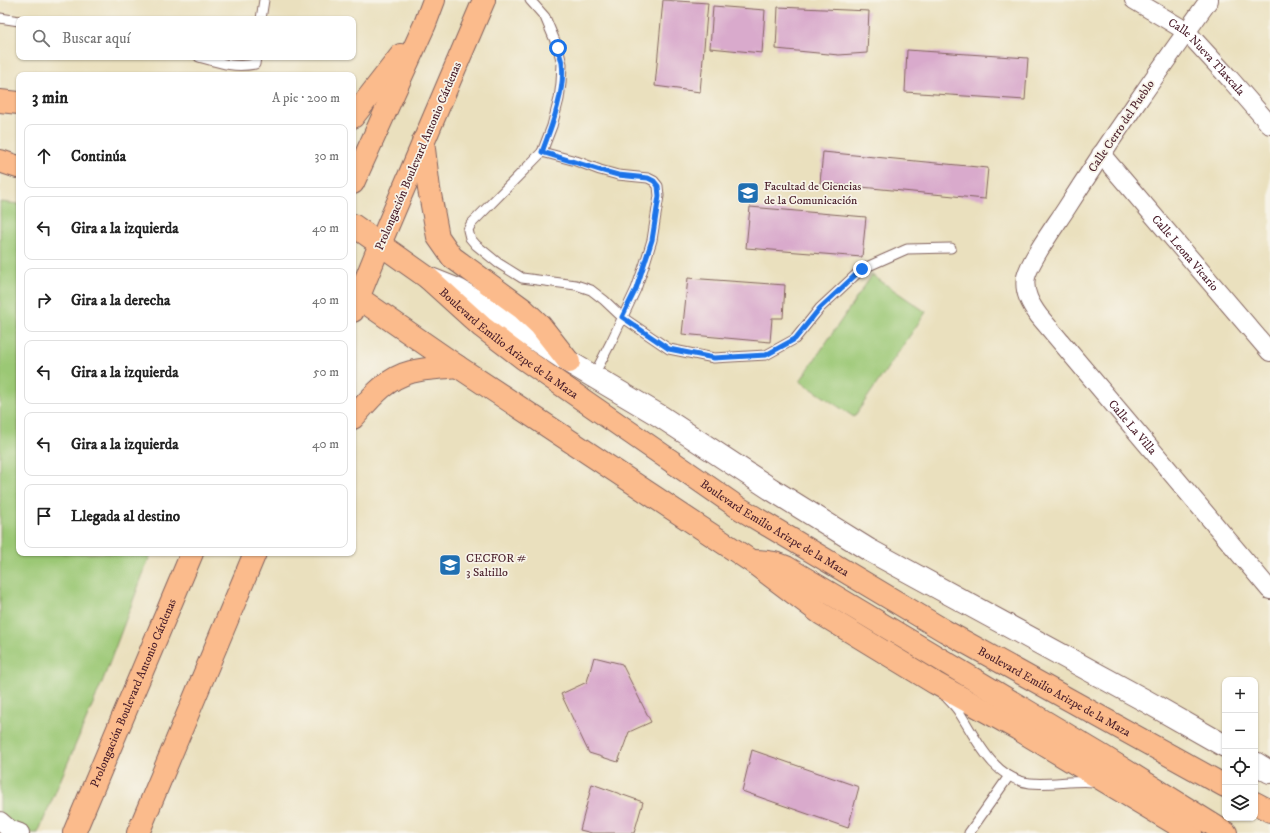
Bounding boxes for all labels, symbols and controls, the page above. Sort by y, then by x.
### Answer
street label: Calle Nueva Tlaxcala [1165,15,1249,99]
search box [16,16,356,60]
icon: search [30,27,52,49]
text: Buscar aquí [62,29,130,48]
route start [549,39,567,57]
street label: Prolongación Boulevard Antonio Cárdenas [372,60,465,253]
street label: Calle Cerro del Pueblo [1085,77,1158,175]
text: 3 min [32,87,68,109]
text: A pie · 200 m [272,90,340,106]
icon: ahead [33,145,55,167]
text: Continúa [71,147,126,166]
text: 30 m [315,148,339,164]
place label: Facultad de Ciencias de la Comunicación [764,179,861,208]
school or university icon: Facultad de Ciencias de la Comunicación [735,180,761,206]
street label: Calle Leona Vicario [1148,212,1222,295]
icon: left [33,217,55,239]
text: Gira a la izquierda [71,219,179,238]
text: 40 m [312,220,339,236]
route end [853,260,871,278]
street label: Boulevard Emilio Arizpe de la Maza [436,285,582,403]
icon: right [33,289,55,311]
text: Gira a la derecha [71,291,170,310]
text: 40 m [312,292,339,308]
icon: left [33,361,55,383]
text: Gira a la izquierda [71,363,179,382]
text: 50 m [313,364,339,380]
street label: Calle La Villa [1105,397,1160,459]
icon: left [33,433,55,455]
text: Gira a la izquierda [71,435,179,454]
text: 40 m [312,436,339,452]
street label: Boulevard Emilio Arizpe de la Maza [697,476,852,580]
icon: arrive [33,505,55,527]
text: Llegada al destino [71,507,180,526]
place label: CECFOR # 3 Saltillo [466,551,527,580]
school or university icon: CECFOR # 3 Saltillo [437,552,463,578]
street label: Prolongación Boulevard Antonio Cárdenas [87,597,180,790]
street label: Boulevard Emilio Arizpe de la Maza [975,644,1134,741]
map controls [1222,677,1258,821]
button: + [1222,677,1258,713]
button: − [1222,713,1258,749]
button: locate [1222,749,1258,785]
button: layers [1222,785,1258,821]

